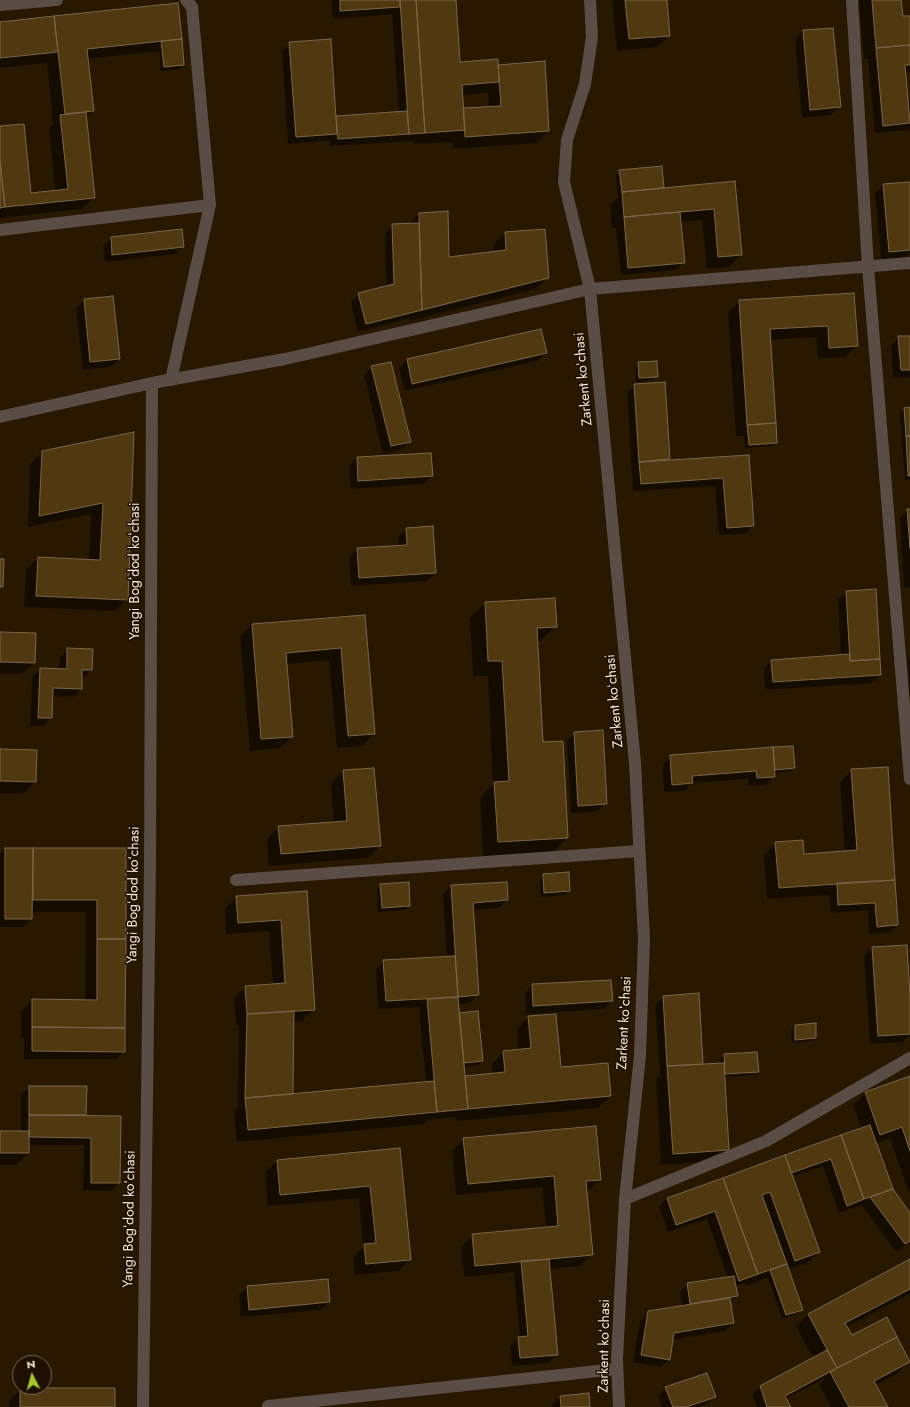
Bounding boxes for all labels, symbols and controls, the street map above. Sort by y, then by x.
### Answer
street label: Zarkent koʻchasi [572,331,596,427]
street label: Yangi Bogʻdod koʻchasi [128,502,144,640]
street label: Zarkent koʻchasi [603,653,627,749]
street label: Yangi Bogʻdod koʻchasi [124,826,144,964]
street label: Zarkent koʻchasi [614,976,636,1070]
street label: Yangi Bogʻdod koʻchasi [120,1150,140,1288]
street label: Zarkent koʻchasi [596,1299,614,1393]
north arrow [12,1355,52,1395]
text: N [26,1356,36,1372]

